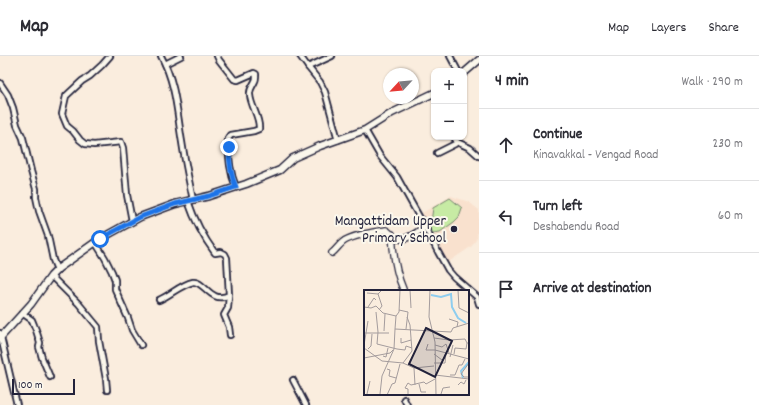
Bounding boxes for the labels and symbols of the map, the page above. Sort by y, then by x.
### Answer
north arrow [383,68,419,104]
route end [220,138,238,156]
place label: Mangattidam Upper Primary School [335,211,446,250]
marker: Mangattidam Upper Primary School [449,224,459,234]
route start [91,230,109,248]
inset map [364,290,469,395]
scale bar [12,377,75,396]

